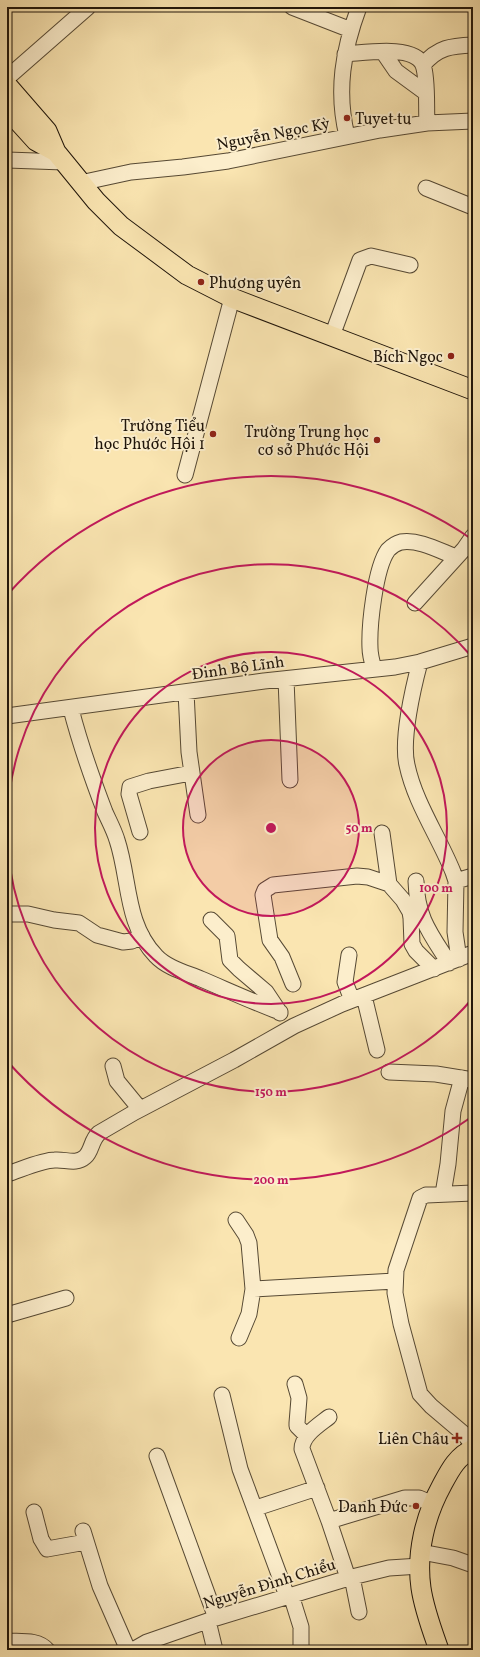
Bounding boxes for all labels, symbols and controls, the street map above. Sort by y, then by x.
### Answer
place label: Tuyet tu [355,109,412,131]
street label: Nguyễn Ngọc Kỳ [215,113,332,157]
marker: Tuyet tu [342,113,352,123]
place label: Phương uyên [209,273,301,295]
marker: Phương uyên [196,277,206,287]
place label: Bích Ngọc [373,347,443,369]
marker: Bích Ngọc [446,351,456,361]
place label: Trường Tiểu học Phước Hội 1 [94,416,205,456]
place label: Trường Trung học cơ sở Phước Hội [244,422,369,462]
marker: Trường Tiểu học Phước Hội 1 [208,429,218,439]
marker: Trường Trung học cơ sở Phước Hội [372,435,382,445]
street label: Đinh Bộ Lĩnh [191,652,286,686]
centre of rings [264,821,278,835]
text: 50 m [345,821,373,837]
text: 100 m [419,881,453,897]
text: 150 m [255,1085,287,1101]
text: 200 m [253,1173,289,1189]
place label: Liên Châu [378,1429,449,1451]
marker: Liên Châu [452,1433,462,1443]
place label: Danh Đức [338,1497,408,1519]
marker: Danh Đức [411,1501,421,1511]
street label: Nguyễn Đình Chiểu [201,1554,339,1616]

